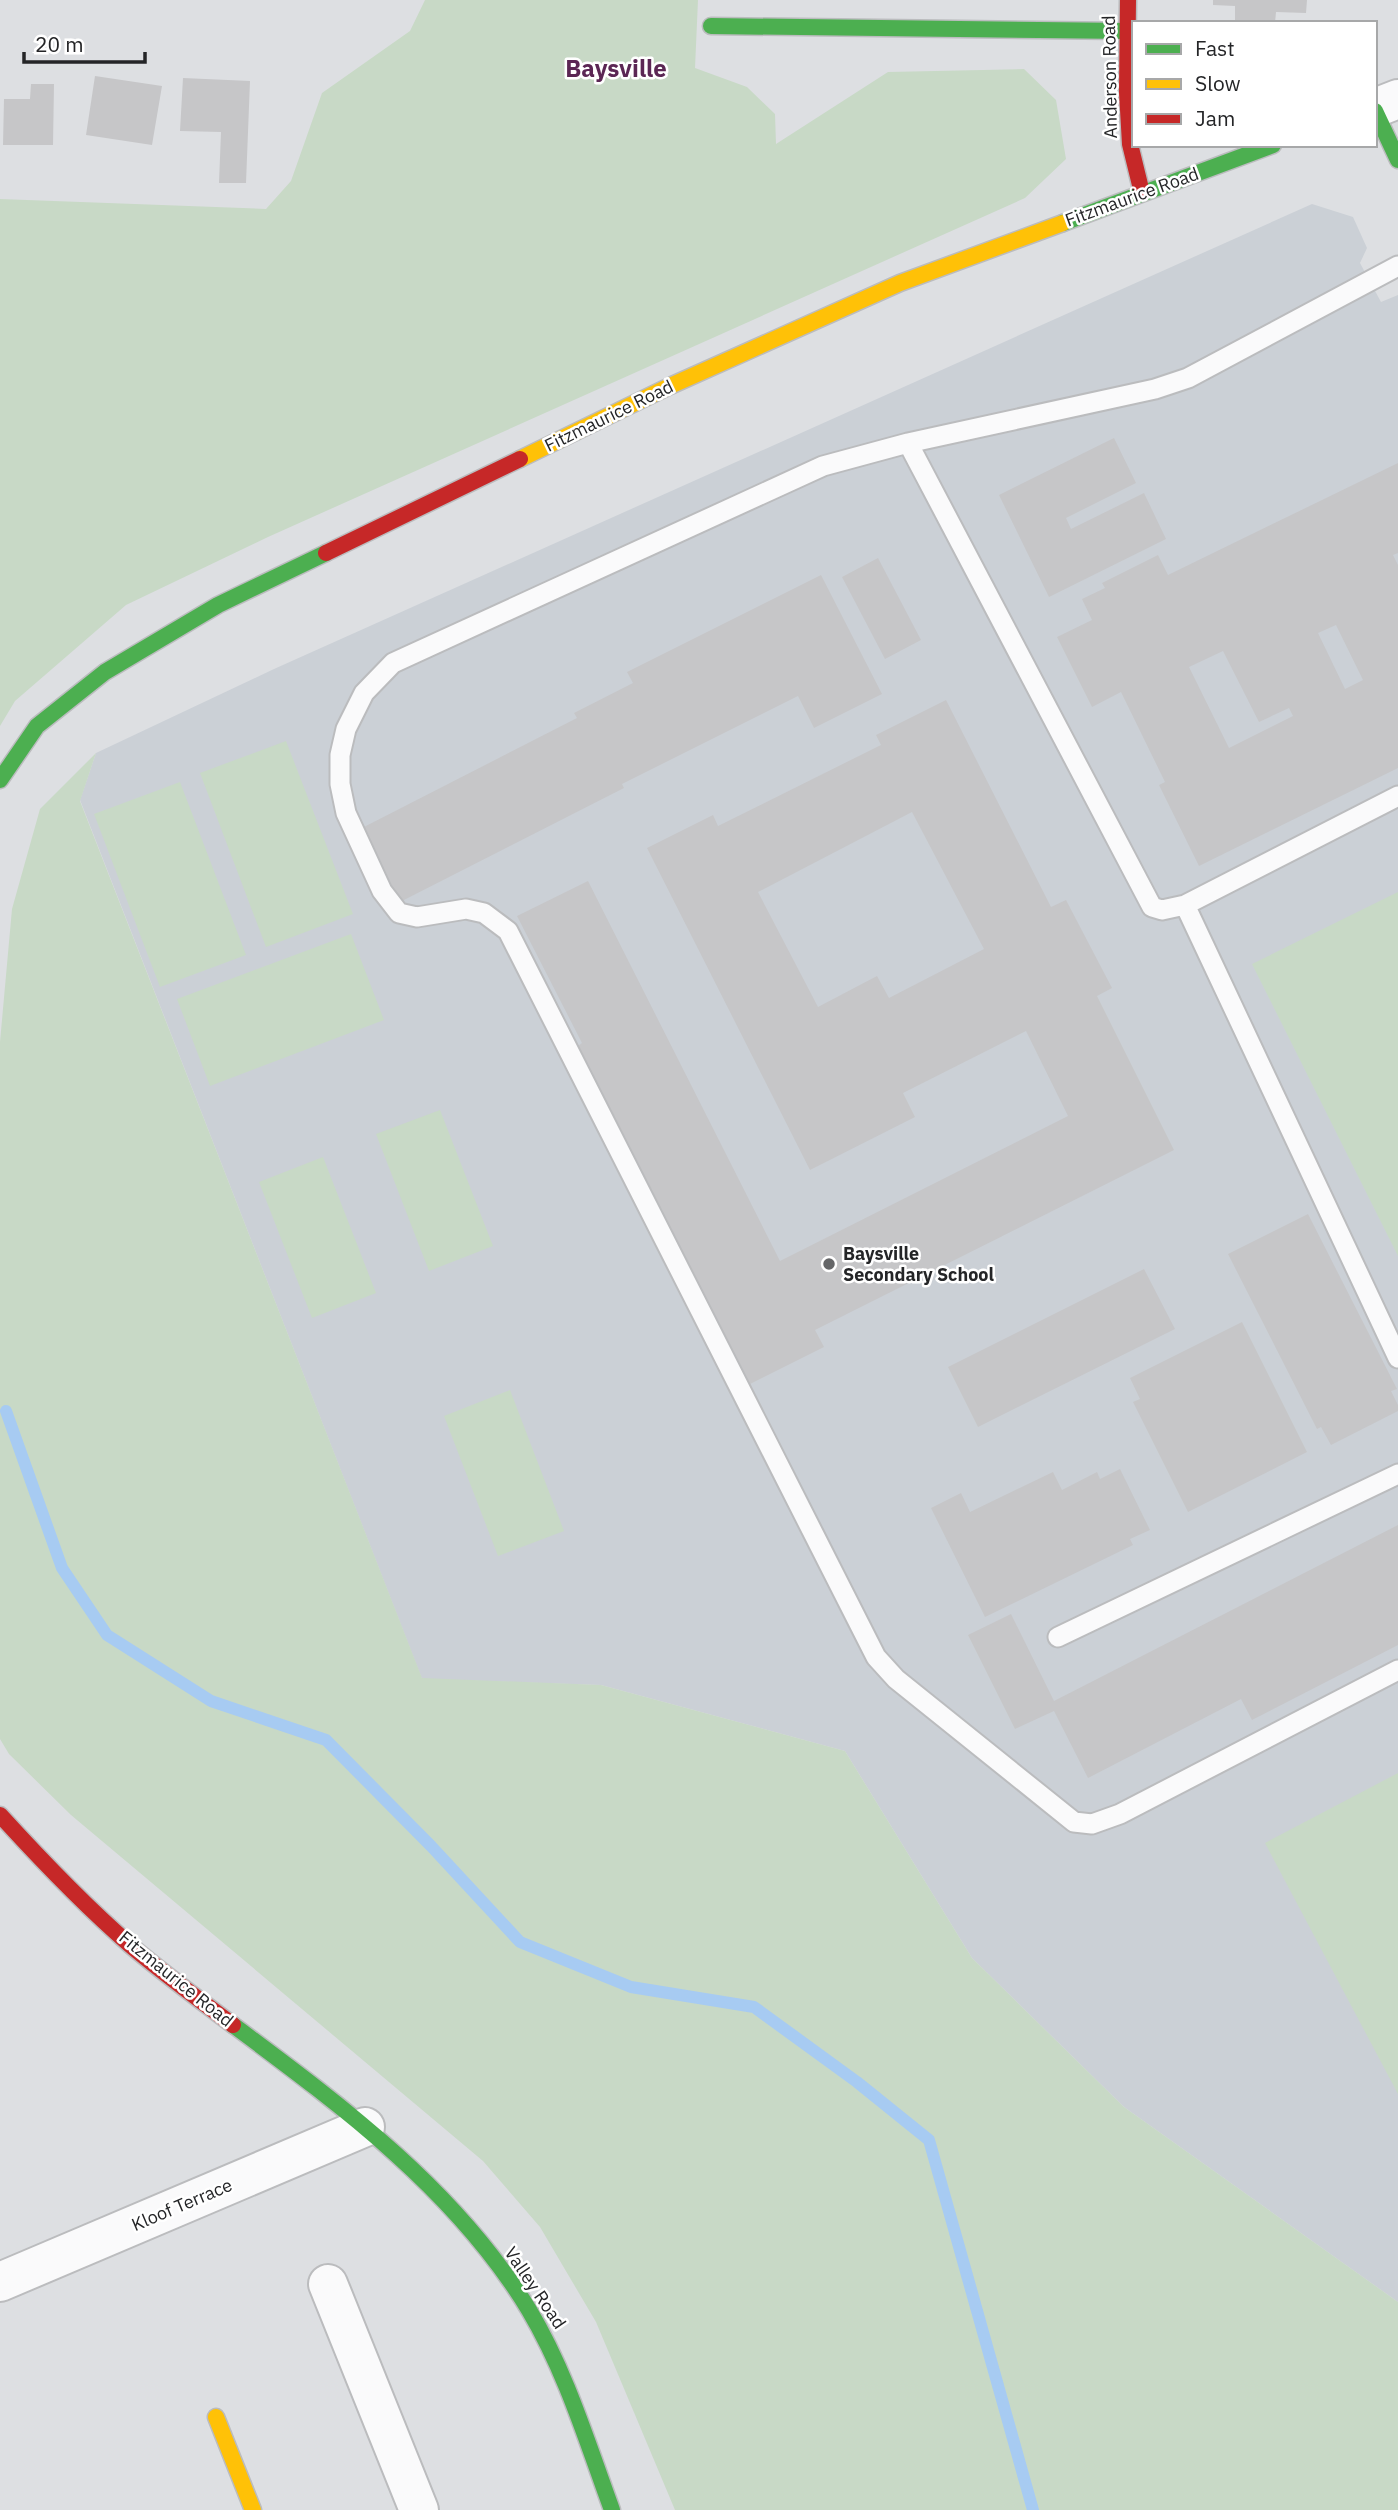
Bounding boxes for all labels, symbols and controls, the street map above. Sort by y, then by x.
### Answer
street label: Anderson Road [1097,15,1122,139]
scale bar [24,21,145,65]
legend [1132,21,1377,147]
text: 20 m [35,30,84,58]
text: Fast [1195,34,1235,62]
district label: Baysville [565,52,667,84]
text: Slow [1195,69,1241,97]
text: Jam [1195,104,1235,132]
street label: Fitzmaurice Road [1062,162,1202,231]
street label: Fitzmaurice Road [541,374,677,457]
place label: Baysville Secondary School [843,1242,994,1286]
marker: Baysville Secondary School [821,1256,837,1272]
street label: Fitzmaurice Road [115,1926,238,2032]
street label: Kloof Terrace [128,2173,236,2236]
street label: Valley Road [500,2242,571,2333]

